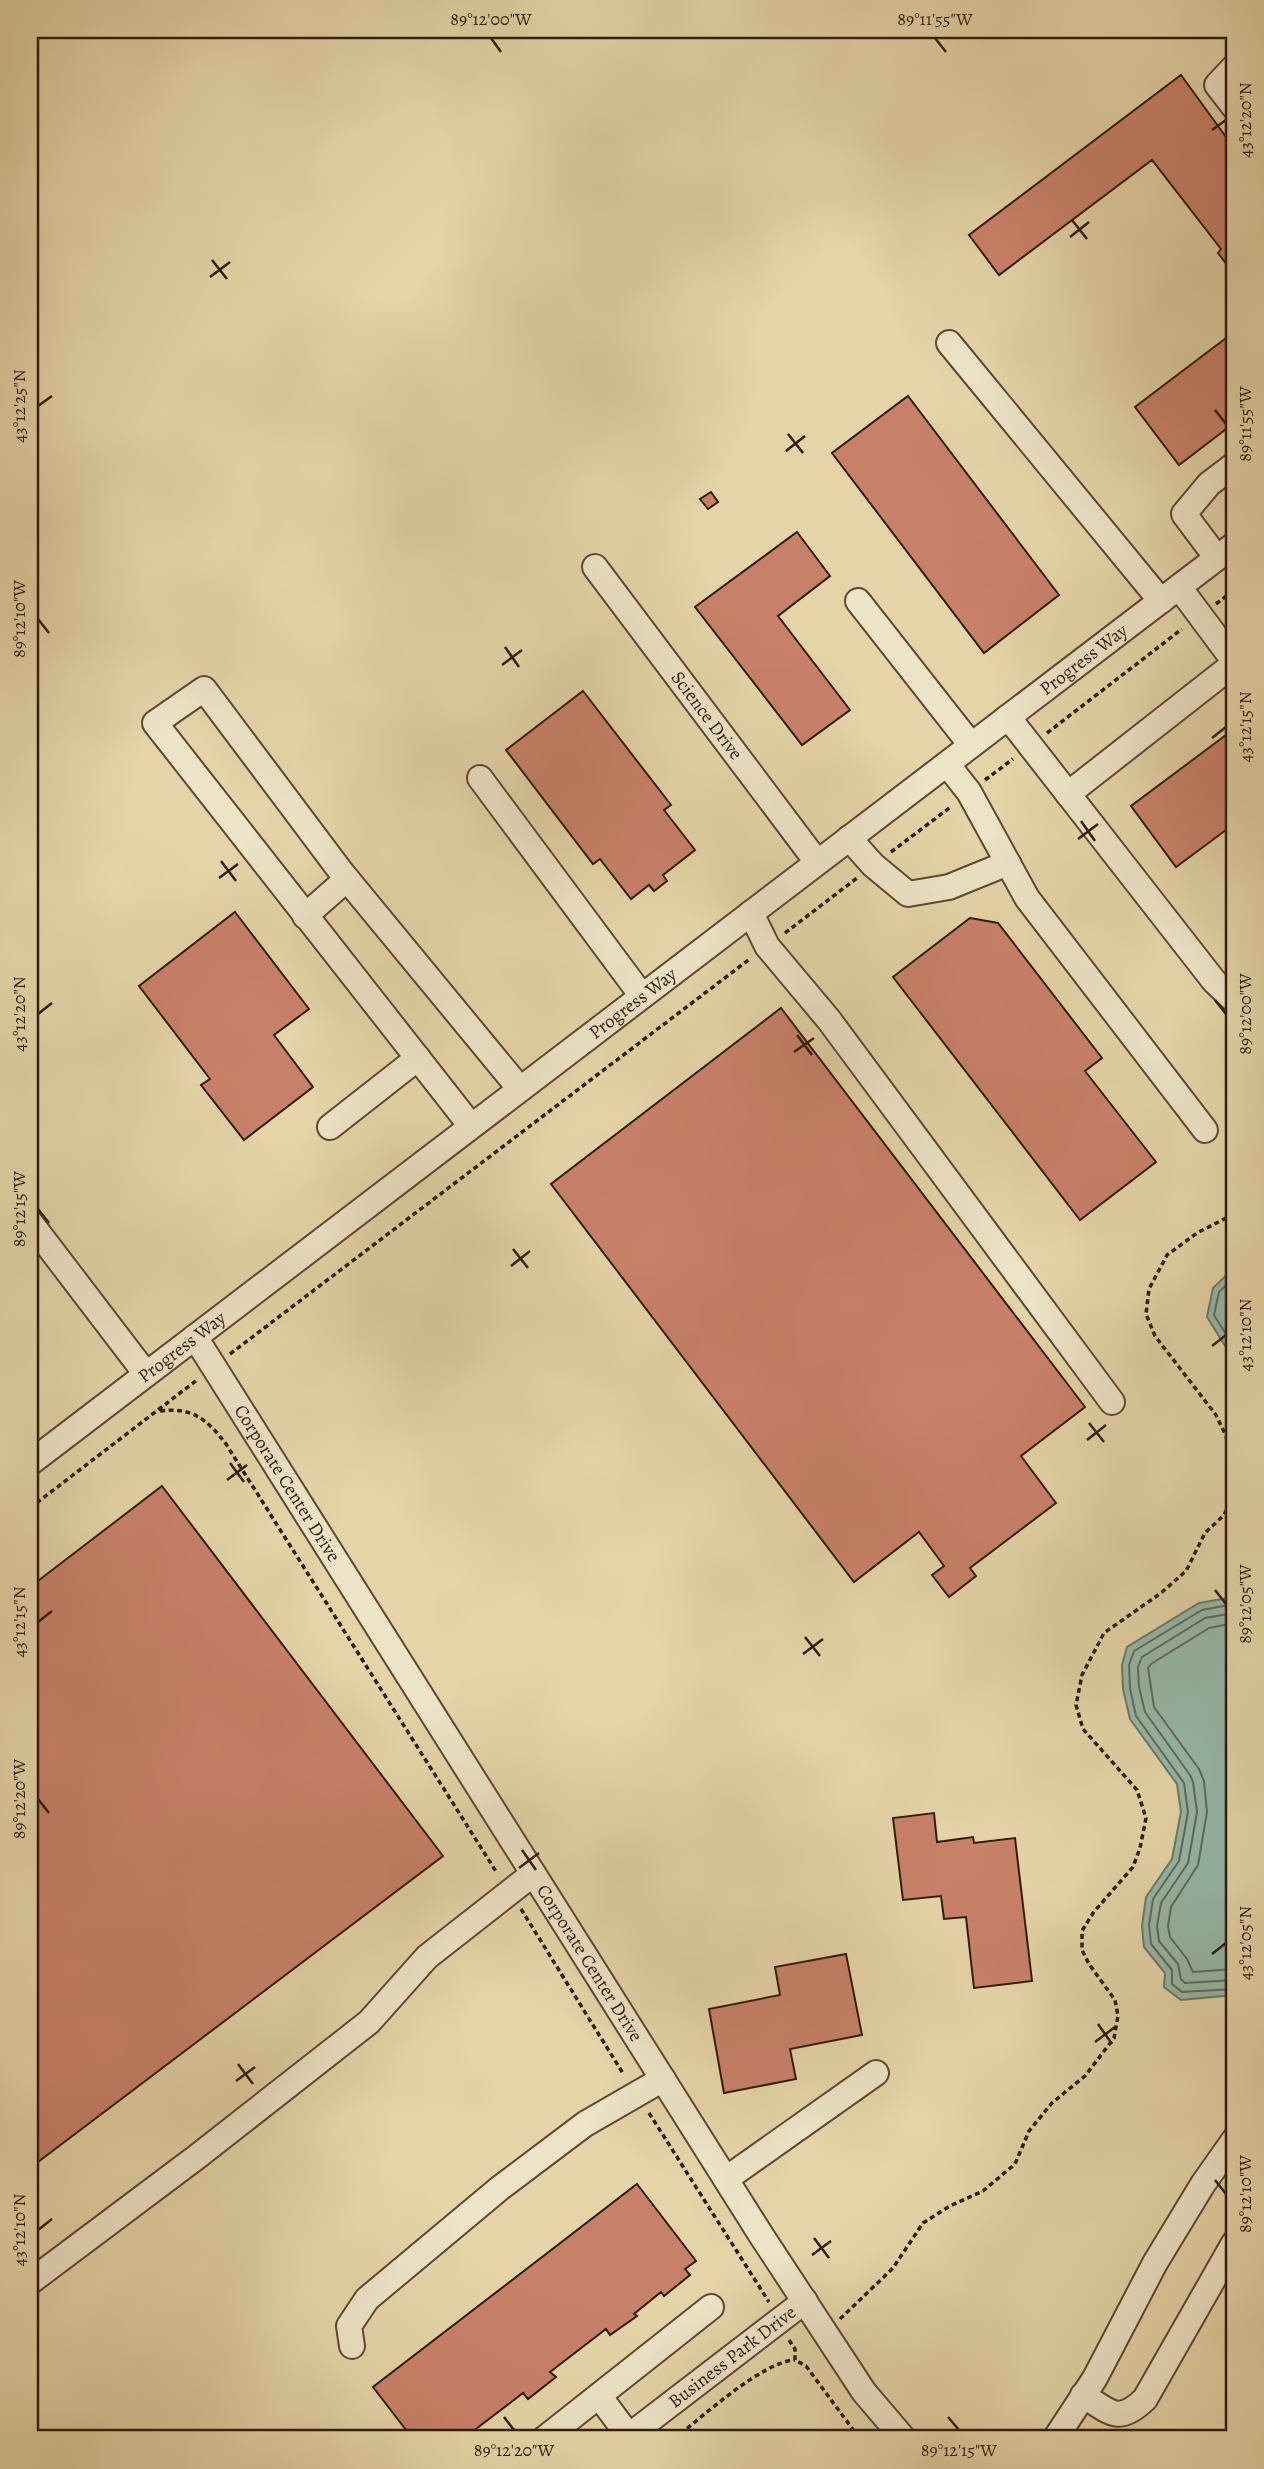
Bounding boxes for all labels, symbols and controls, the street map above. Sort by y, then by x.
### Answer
text: 89°12'00"W [450,7,532,31]
text: 89°11'55"W [897,7,973,31]
text: 43°12'20"N [1233,82,1257,158]
text: 43°12'25"N [7,369,31,443]
text: 89°11'55"W [1233,386,1257,462]
text: 89°12'10"W [7,580,31,658]
street label: Progress Way [1034,617,1133,702]
street label: Science Drive [665,666,749,765]
text: 43°12'15"N [1233,691,1257,763]
street label: Progress Way [583,961,683,1045]
text: 89°12'00"W [1233,973,1257,1055]
text: 43°12'20"N [7,976,31,1052]
text: 89°12'15"W [7,1171,31,1247]
text: 43°12'10"N [1233,1298,1257,1372]
street label: Progress Way [133,1305,232,1389]
street label: Corporate Center Drive [228,1400,347,1567]
text: 89°12'05"W [1233,1564,1257,1644]
text: 43°12'15"N [7,1586,31,1658]
text: 89°12'20"W [7,1759,31,1839]
street label: Corporate Center Drive [530,1879,649,2047]
text: 43°12'05"N [1233,1906,1257,1980]
text: 89°12'10"W [1233,2155,1257,2233]
text: 43°12'10"N [7,2193,31,2267]
street label: Business Park Drive [663,2299,801,2414]
text: 89°12'20"W [474,2438,554,2462]
text: 89°12'15"W [921,2438,997,2462]

